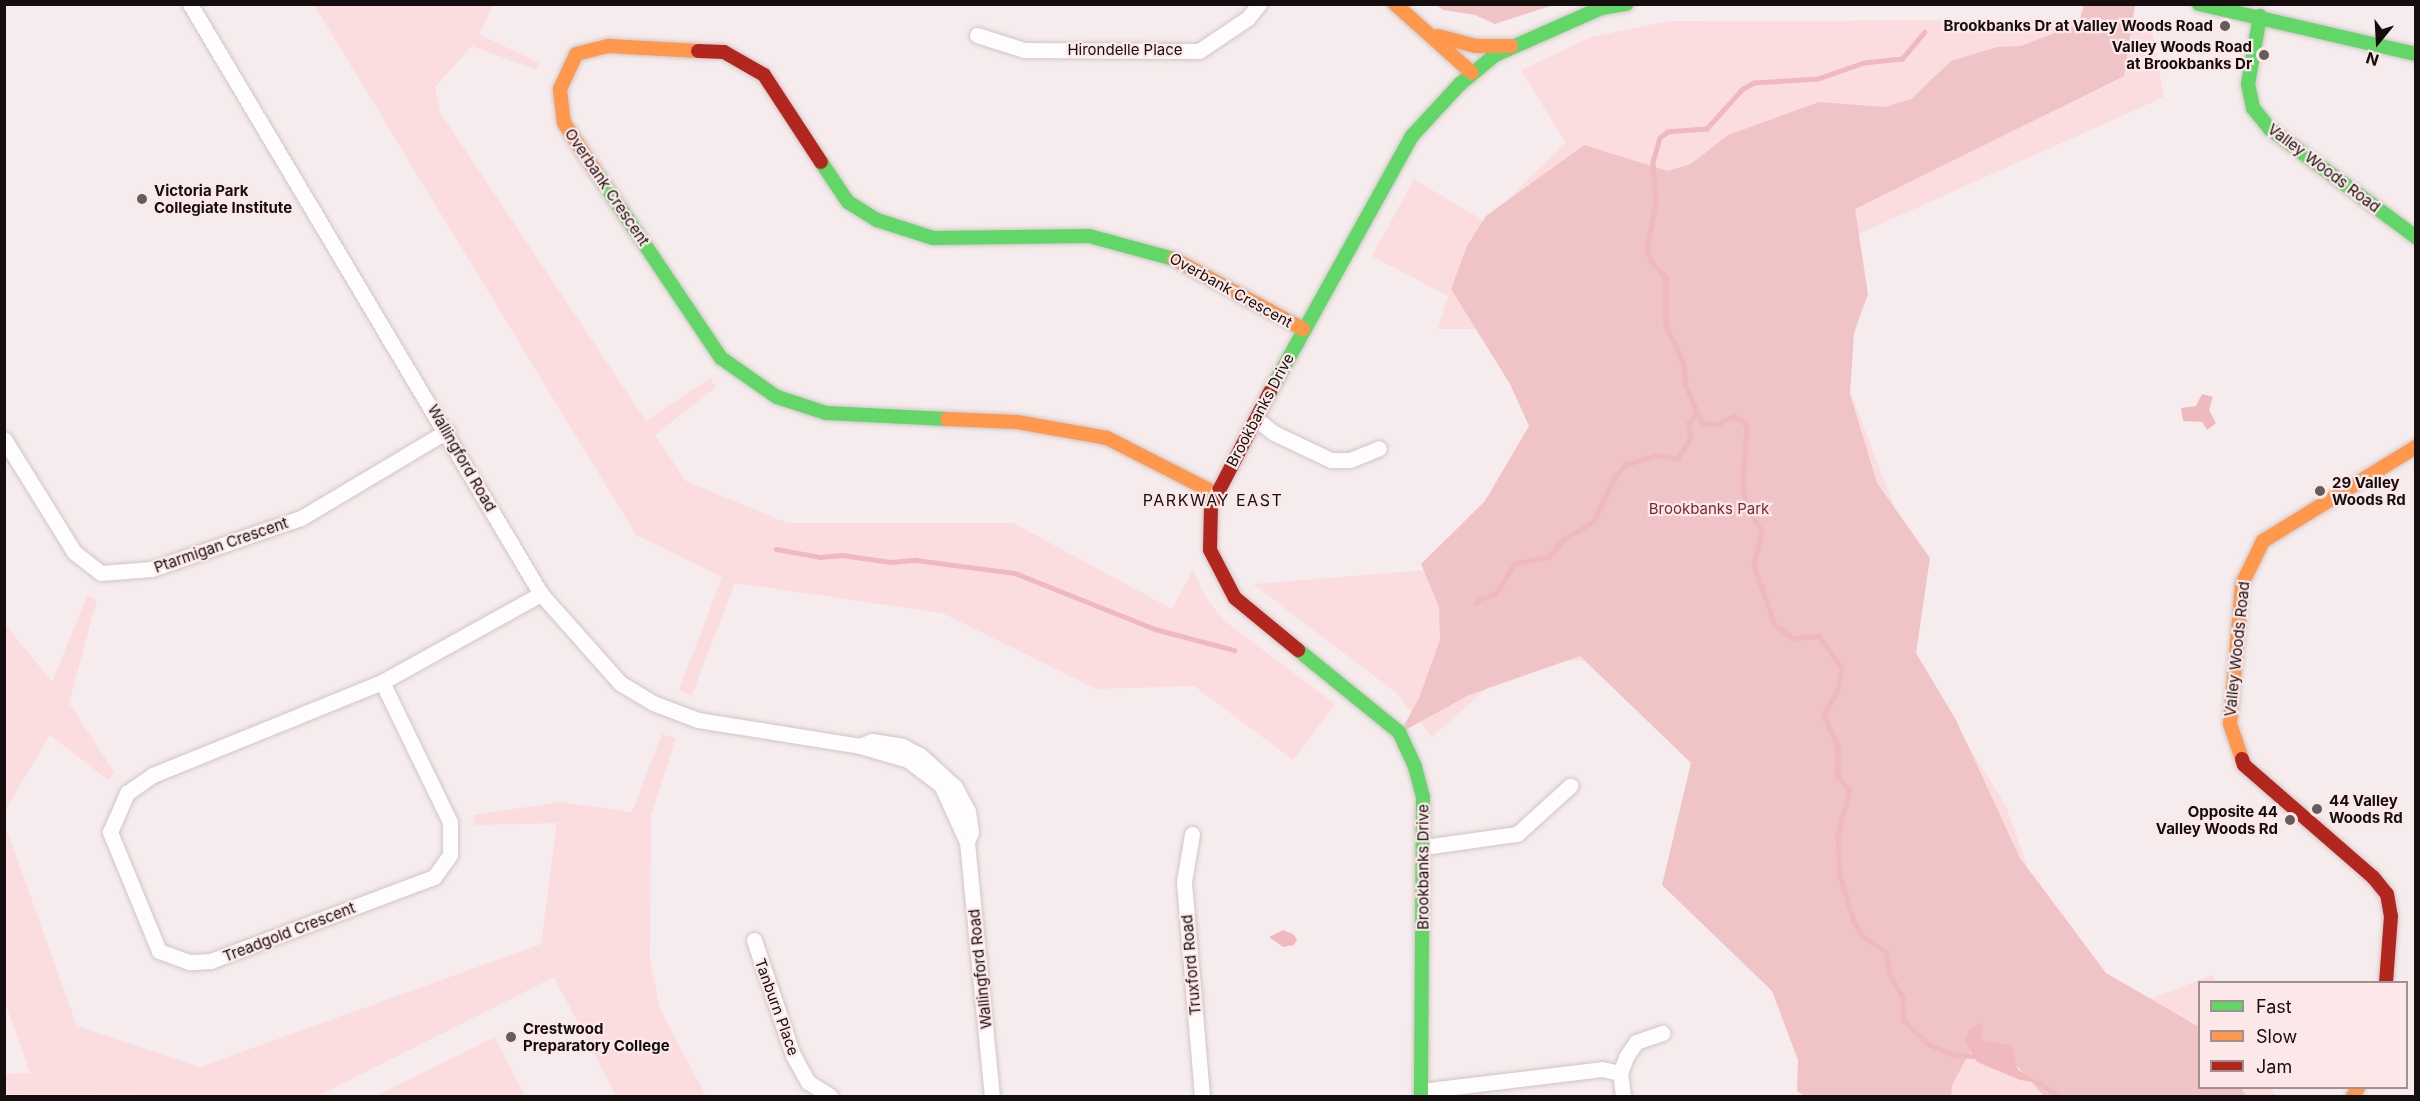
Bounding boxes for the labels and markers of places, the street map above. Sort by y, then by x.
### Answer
place label: Brookbanks Dr at Valley Woods Road [1943,17,2213,35]
marker: Brookbanks Dr at Valley Woods Road [2218,19,2232,33]
place label: Valley Woods Road at Brookbanks Dr [2112,37,2252,72]
marker: Valley Woods Road at Brookbanks Dr [2257,48,2271,62]
place label: Victoria Park Collegiate Institute [154,181,292,216]
marker: Victoria Park Collegiate Institute [135,192,149,206]
place label: 29 Valley Woods Rd [2332,473,2406,508]
marker: 29 Valley Woods Rd [2313,484,2327,498]
place label: 44 Valley Woods Rd [2329,791,2403,826]
place label: Opposite 44 Valley Woods Rd [2156,802,2278,837]
marker: 44 Valley Woods Rd [2310,802,2324,816]
marker: Opposite 44 Valley Woods Rd [2283,813,2297,827]
place label: Crestwood Preparatory College [523,1019,670,1054]
marker: Crestwood Preparatory College [504,1030,518,1044]

